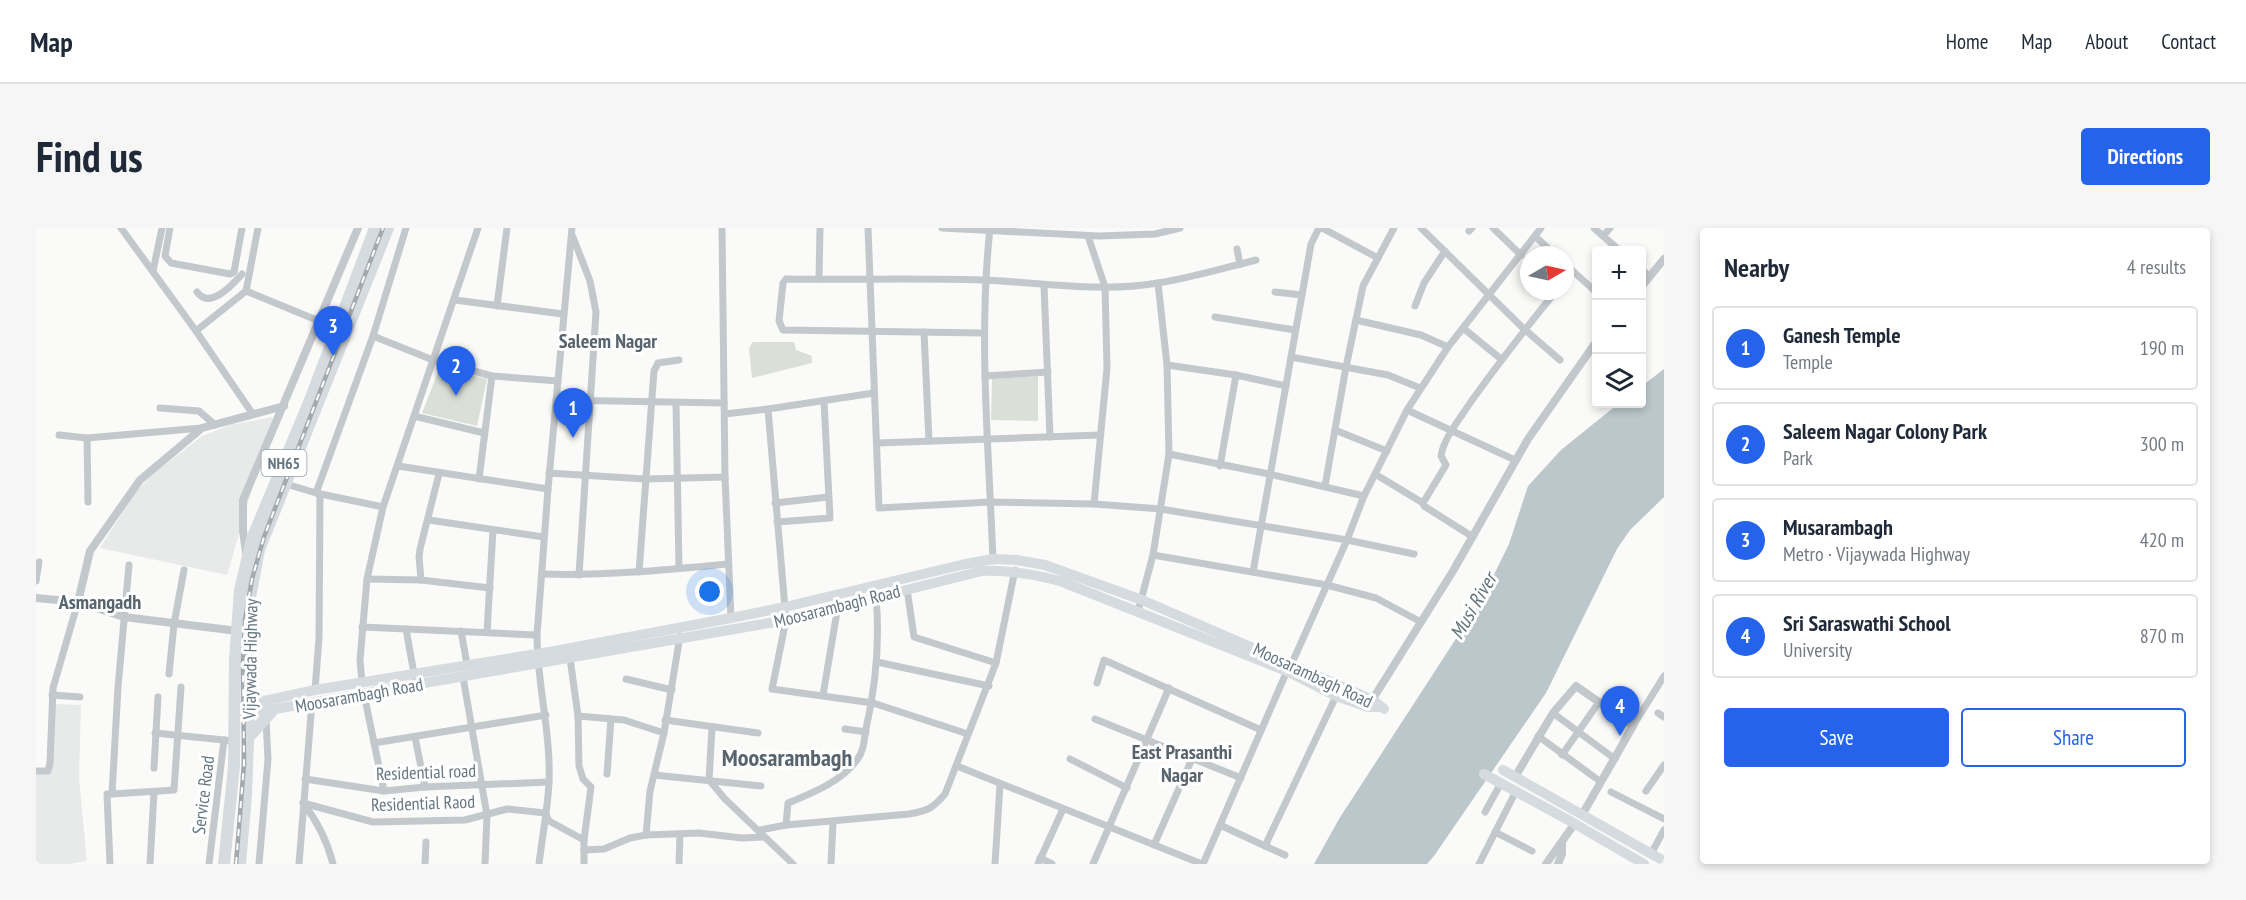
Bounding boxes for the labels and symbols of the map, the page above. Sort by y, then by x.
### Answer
north arrow [1520,246,1574,300]
pin: 3 [314,306,352,356]
district label: Saleem Nagar [559,328,657,354]
pin: 2 [436,346,476,396]
pin: 1 [554,388,592,438]
road number: NH65 [262,450,306,476]
water label: Musi River [1444,566,1504,644]
your location [695,577,724,606]
street label: Moosarambagh Road [771,579,903,633]
district label: Asmangadh [58,589,141,615]
street label: Vijaywada Highway [237,598,263,721]
street label: Moosarambagh Road [1250,637,1376,713]
street label: Moosarambagh Road [293,672,425,718]
pin: 4 [1600,686,1640,736]
district label: East Prasanthi Nagar [1132,739,1232,788]
district label: Moosarambagh [722,742,852,773]
street label: Service Road [187,754,219,836]
street label: Residential road [375,759,477,785]
street label: Residential Raod [371,790,475,816]

